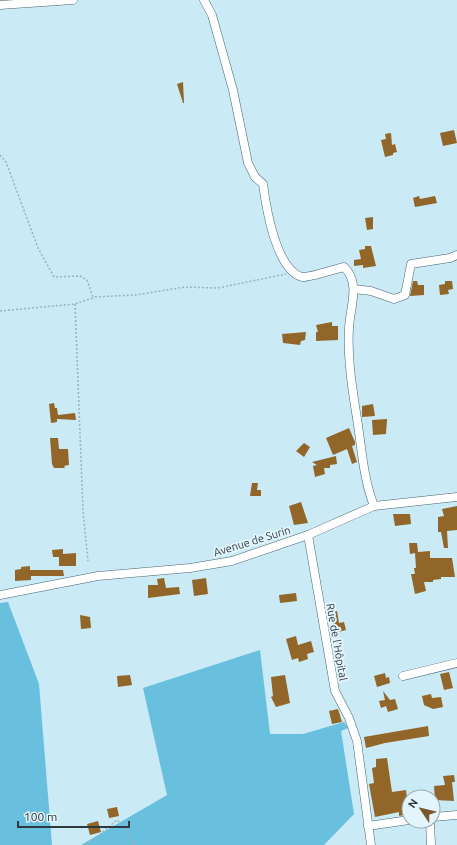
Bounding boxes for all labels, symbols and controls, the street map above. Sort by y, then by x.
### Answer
street label: Avenue de Surin [212,524,292,558]
street label: Rue de l'Hôpital [324,602,350,682]
north arrow [401,789,441,829]
text: N [406,796,420,810]
scale bar [18,803,129,829]
text: 100 m [24,810,57,823]

